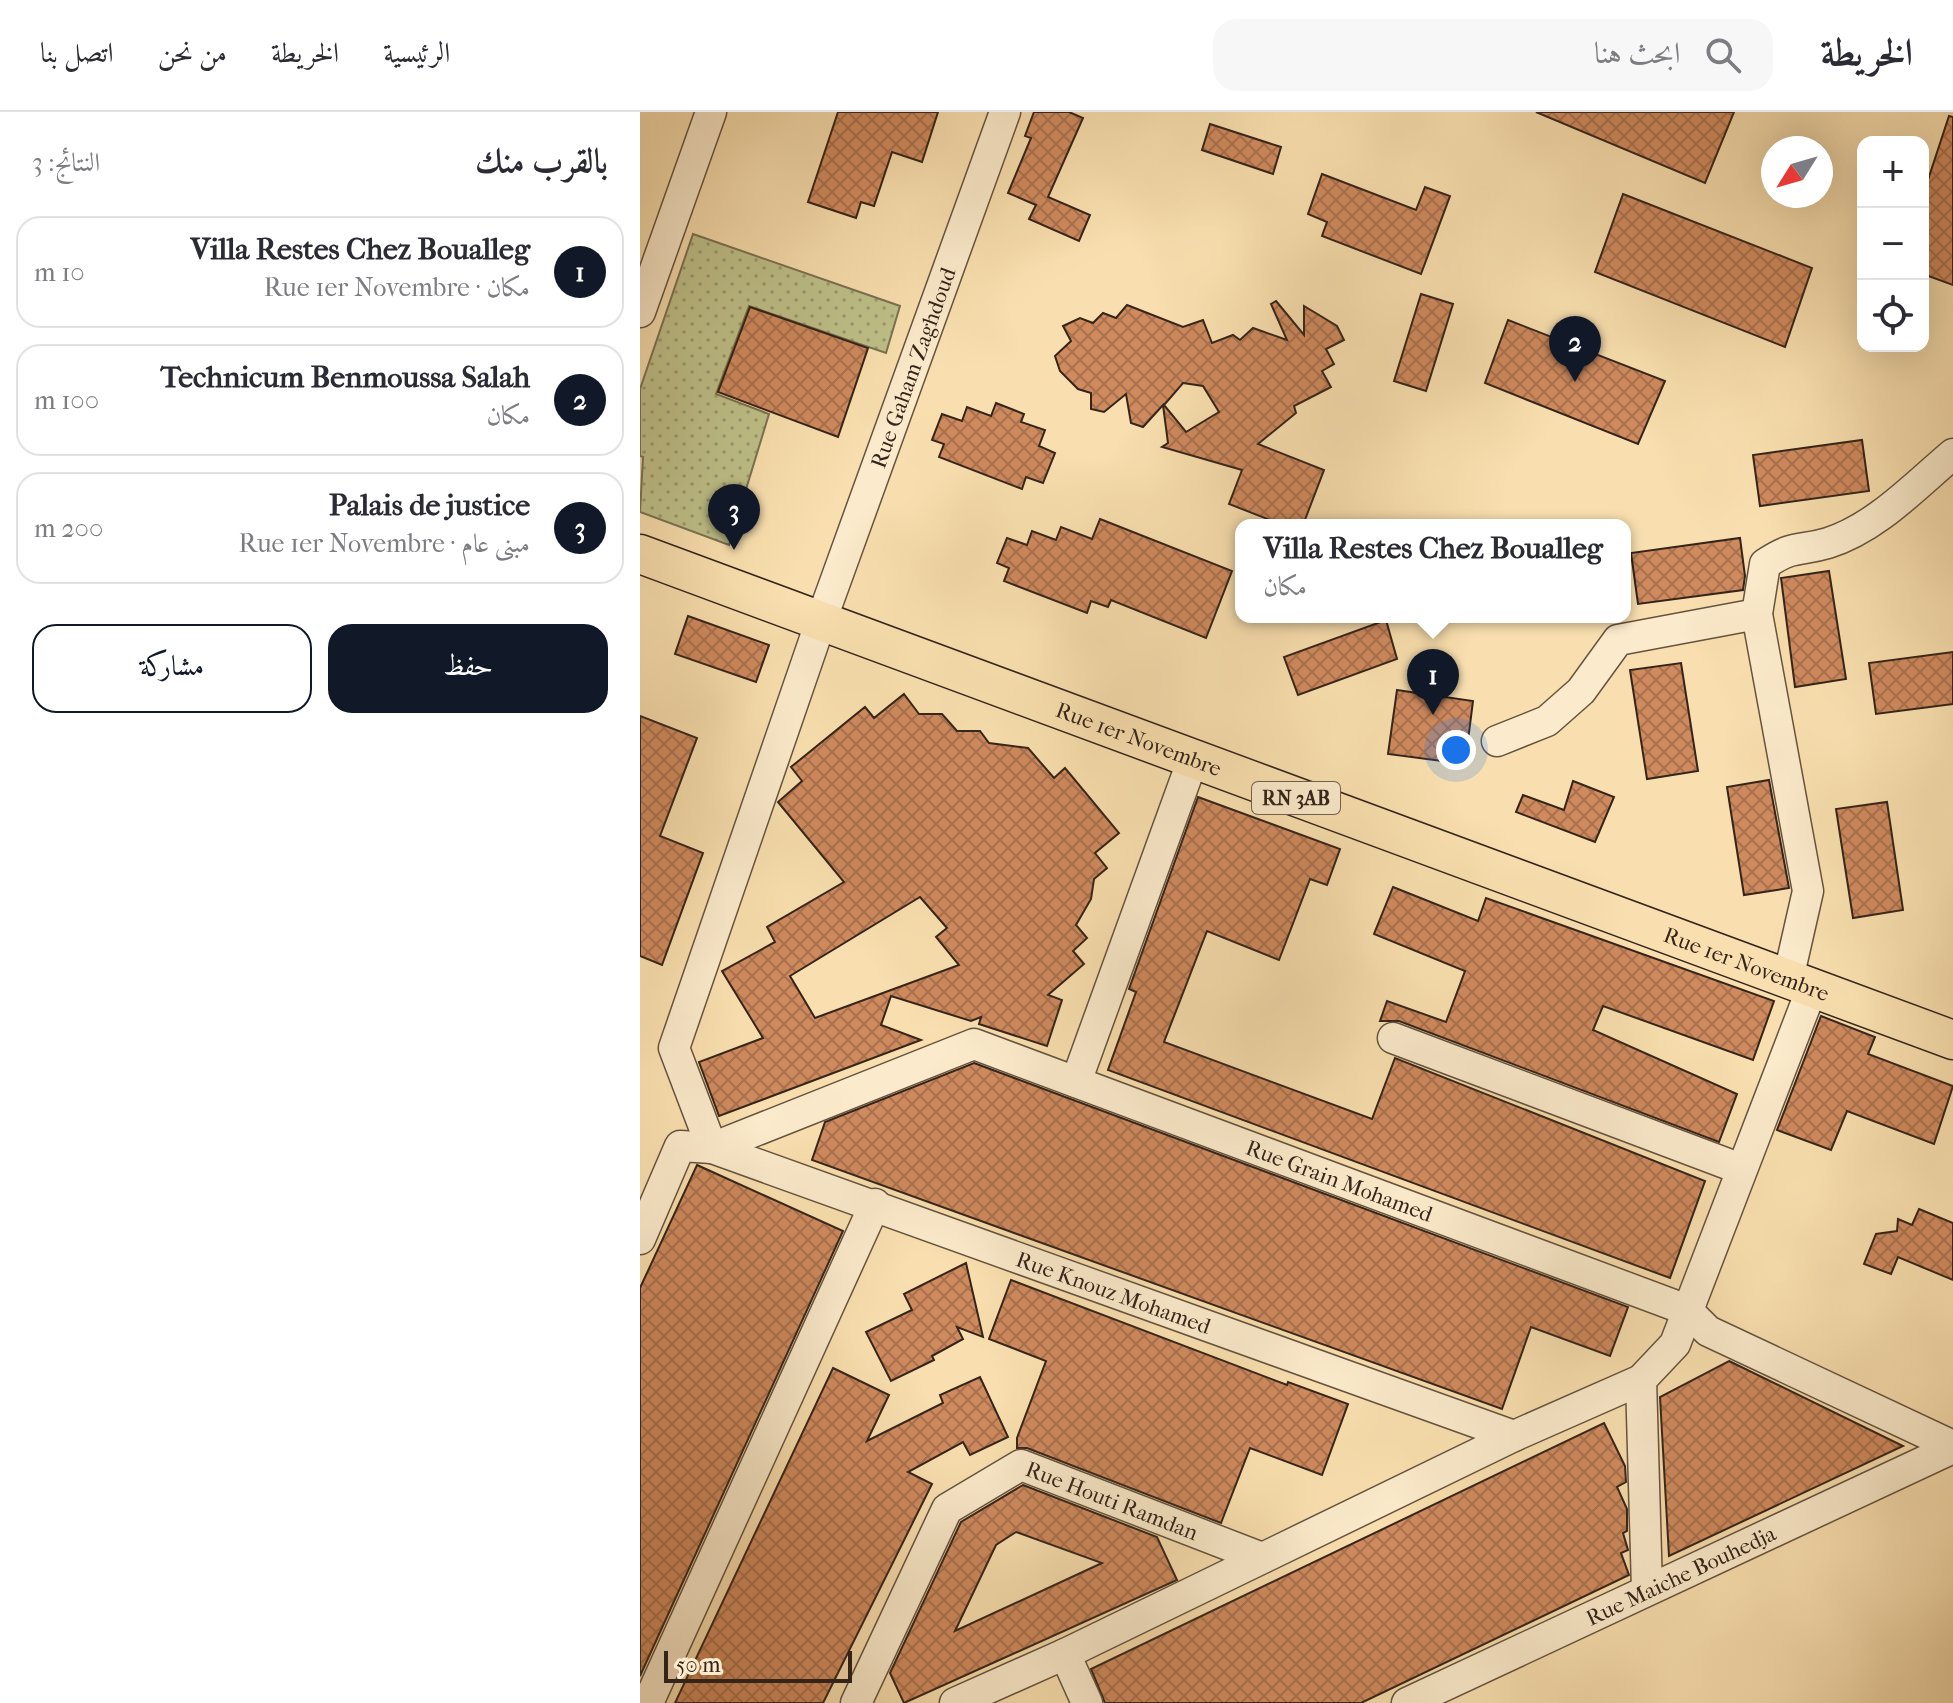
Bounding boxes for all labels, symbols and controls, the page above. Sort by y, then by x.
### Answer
search box [1213,19,1773,91]
text: الخريطة [1821,30,1913,75]
icon: search [1701,33,1745,77]
text: اتصل بنا [40,36,114,69]
text: من نحن [158,36,227,69]
text: الخريطة [271,36,339,69]
text: الرئيسية [383,36,450,69]
text: ابحث هنا [1594,36,1681,71]
north arrow [1761,136,1833,208]
map controls [1857,136,1929,352]
button: + [1857,136,1929,208]
text: بالقرب منك [475,141,608,181]
text: النتائج: 3 [32,147,100,178]
button: − [1857,208,1929,280]
text: Villa Restes Chez Boualleg [190,232,530,267]
text: 10 m [34,257,85,288]
text: 1 [575,257,585,288]
street label: Rue Gaham Zaghdoud [865,263,962,472]
text: مكان · Rue 1er Novembre [264,272,530,303]
button: locate [1857,280,1929,352]
pin: 2 [1549,316,1601,382]
text: Technicum Benmoussa Salah [160,360,530,395]
text: 100 m [34,385,99,416]
text: 2 [573,385,587,416]
text: مكان [486,400,530,431]
pin: 3 [708,484,760,550]
text: Palais de justice [329,488,530,523]
text: 200 m [34,513,103,544]
text: 3 [575,513,585,544]
popup [1235,519,1631,623]
text: مبنى عام · Rue 1er Novembre [238,528,530,559]
text: Villa Restes Chez Boualleg [1263,531,1603,566]
text: مكان [1263,571,1307,602]
button: مشاركة [32,624,312,713]
button: حفظ [328,624,608,713]
pin: 1 [1407,649,1459,715]
street label: Rue 1er Novembre [1052,697,1225,782]
your location [1436,730,1476,770]
road number: RN 3AB [1252,782,1340,814]
street label: Rue 1er Novembre [1660,922,1833,1007]
street label: Rue Grain Mohamed [1242,1135,1437,1228]
street label: Rue Knouz Mohamed [1013,1246,1215,1340]
street label: Rue Houti Ramdan [1022,1456,1202,1546]
street label: Rue Maiche Bouhedja [1582,1520,1781,1632]
scale bar [664,1647,852,1683]
text: 50 m [676,1652,721,1678]

